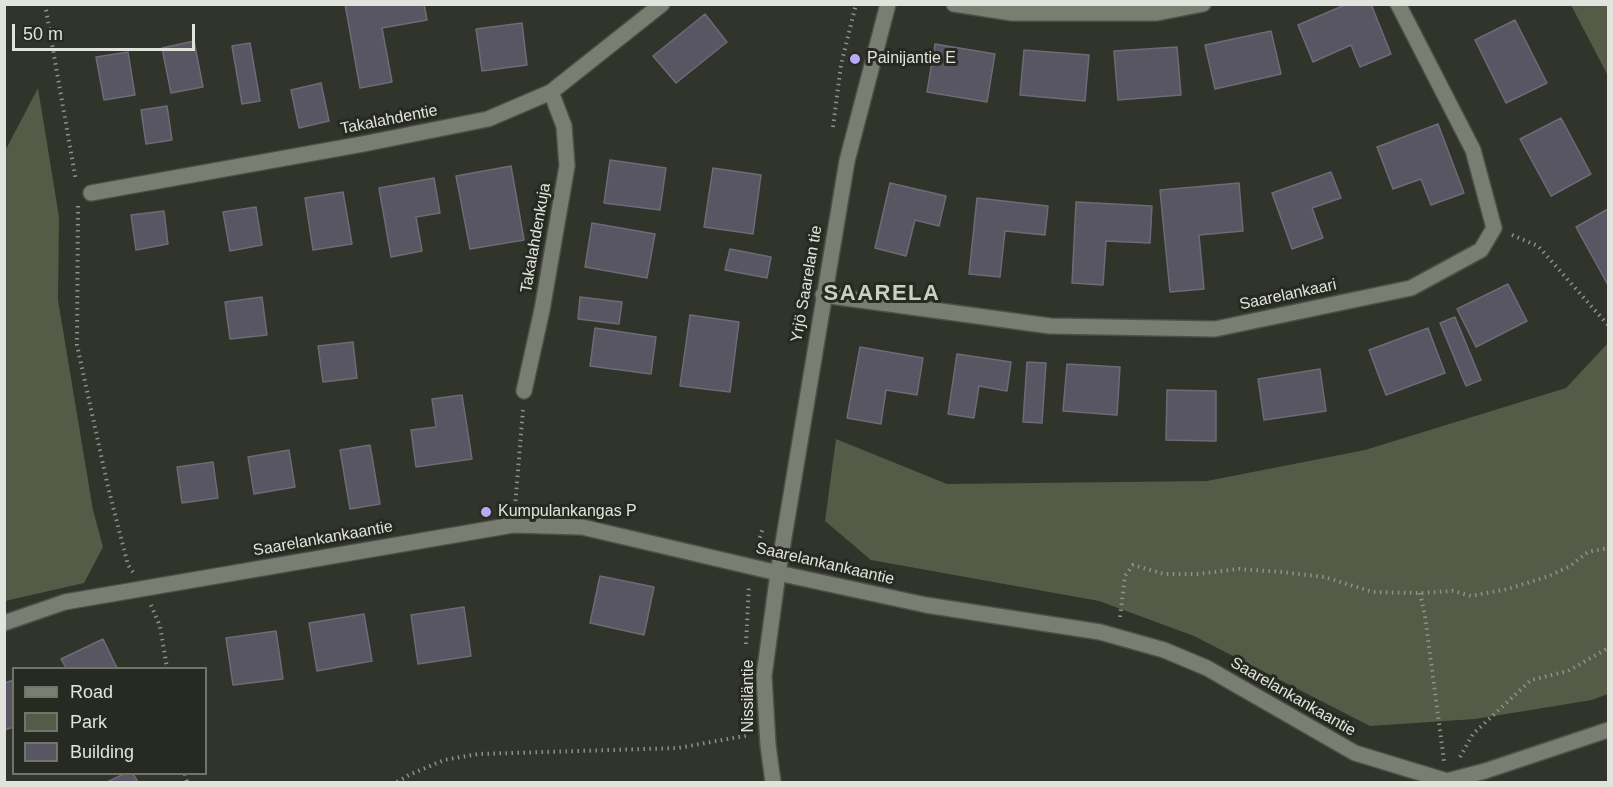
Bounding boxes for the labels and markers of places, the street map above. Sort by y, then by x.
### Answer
place label: Painijantie E [867,49,956,69]
marker: Painijantie E [848,52,862,66]
place label: Kumpulankangas P [498,502,637,522]
marker: Kumpulankangas P [479,505,493,519]

